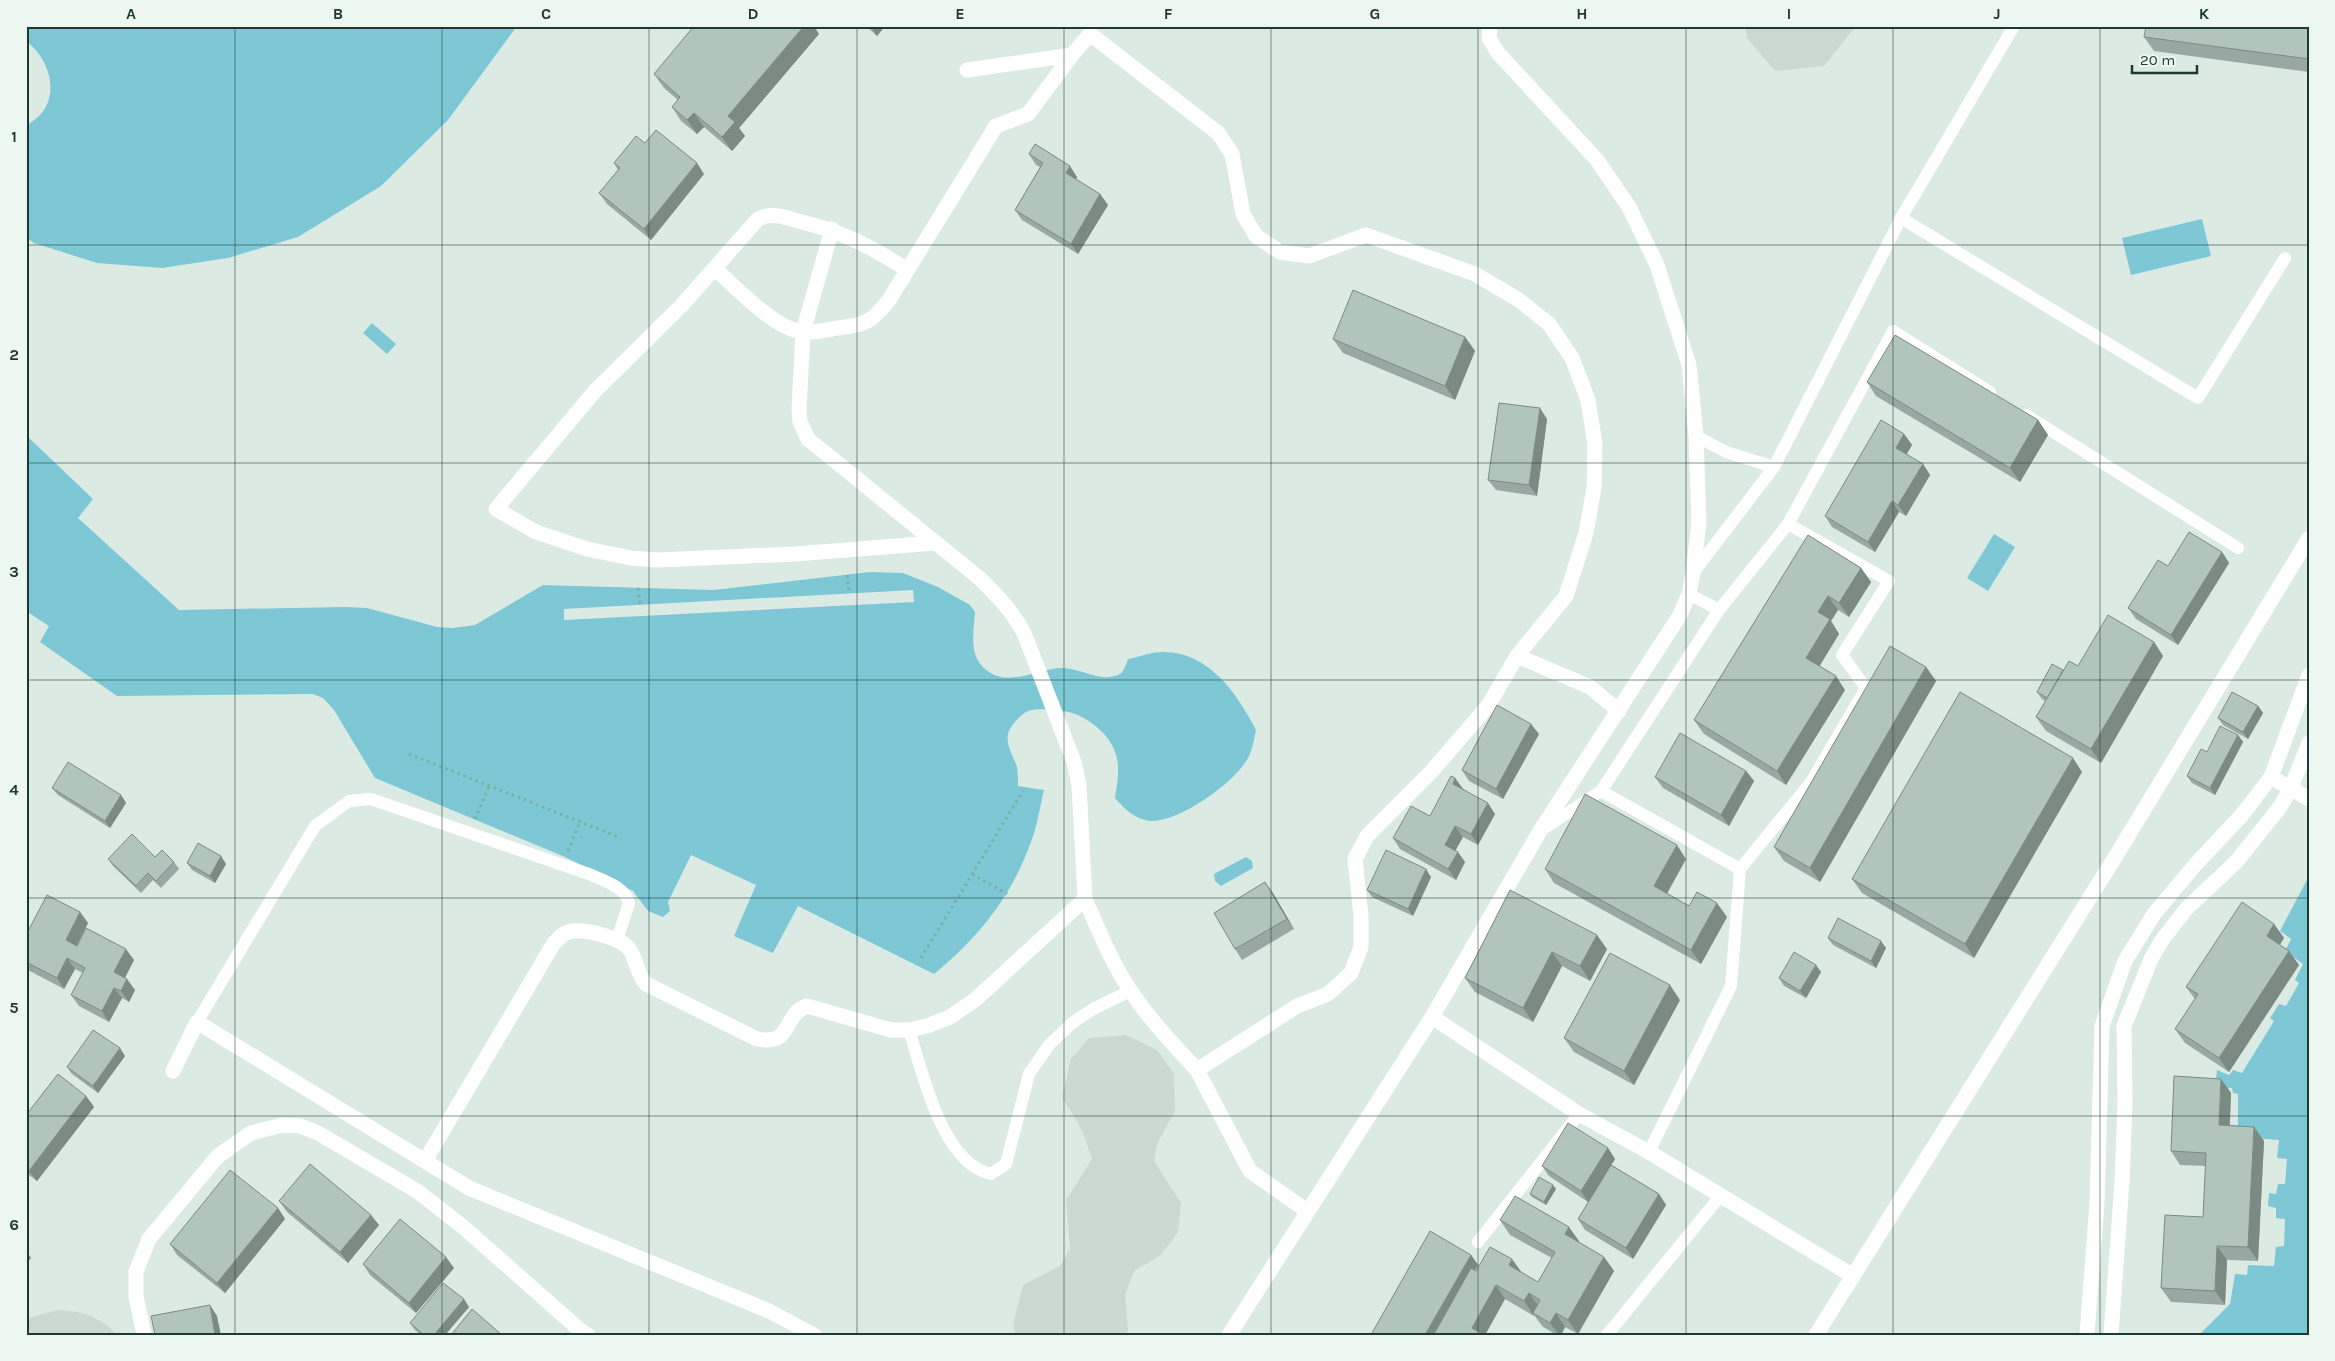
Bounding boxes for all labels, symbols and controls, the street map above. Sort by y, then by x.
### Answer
text: A [126,4,136,23]
text: B [333,4,343,23]
text: C [541,4,551,23]
text: D [748,4,759,23]
text: E [955,4,965,23]
text: F [1164,4,1173,23]
text: G [1370,4,1380,23]
text: H [1576,4,1588,23]
text: I [1787,4,1791,23]
text: J [1993,4,2001,23]
text: K [2199,4,2210,23]
scale bar [2132,42,2198,74]
text: 20 m [2140,51,2175,69]
text: 1 [11,127,17,146]
text: 2 [9,345,19,364]
text: 3 [9,562,19,581]
text: 4 [9,780,19,799]
text: 5 [9,998,19,1017]
text: 6 [9,1215,19,1234]

